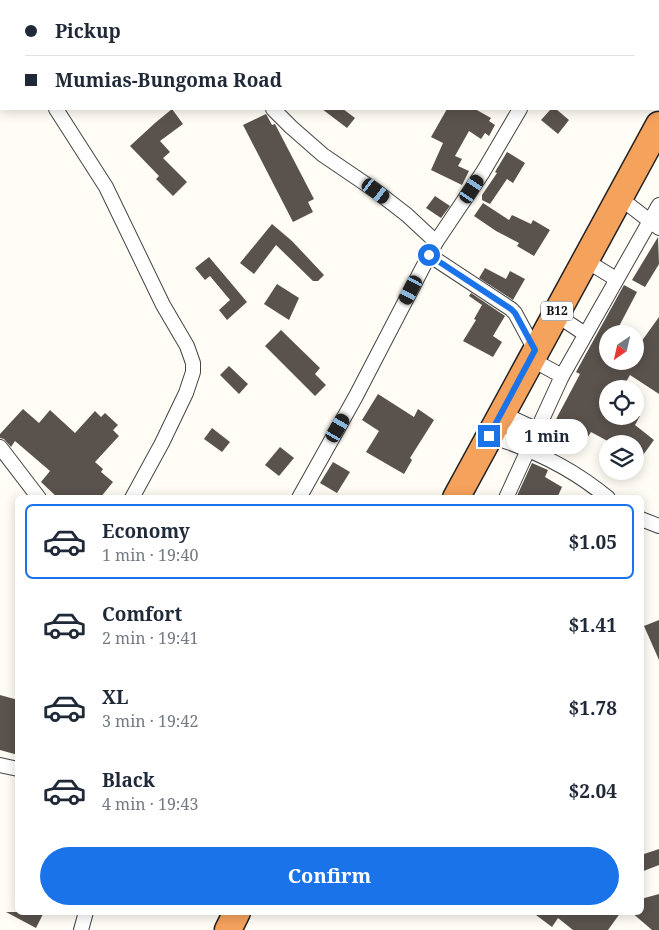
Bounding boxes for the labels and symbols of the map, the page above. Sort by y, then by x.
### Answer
car [457,172,486,206]
car [359,176,392,206]
route start [418,244,440,266]
car [397,273,424,307]
road number: B12 [541,302,573,321]
north arrow [599,325,644,370]
car [324,411,351,445]
callout: 1 min [506,418,589,454]
route end [478,425,500,447]

